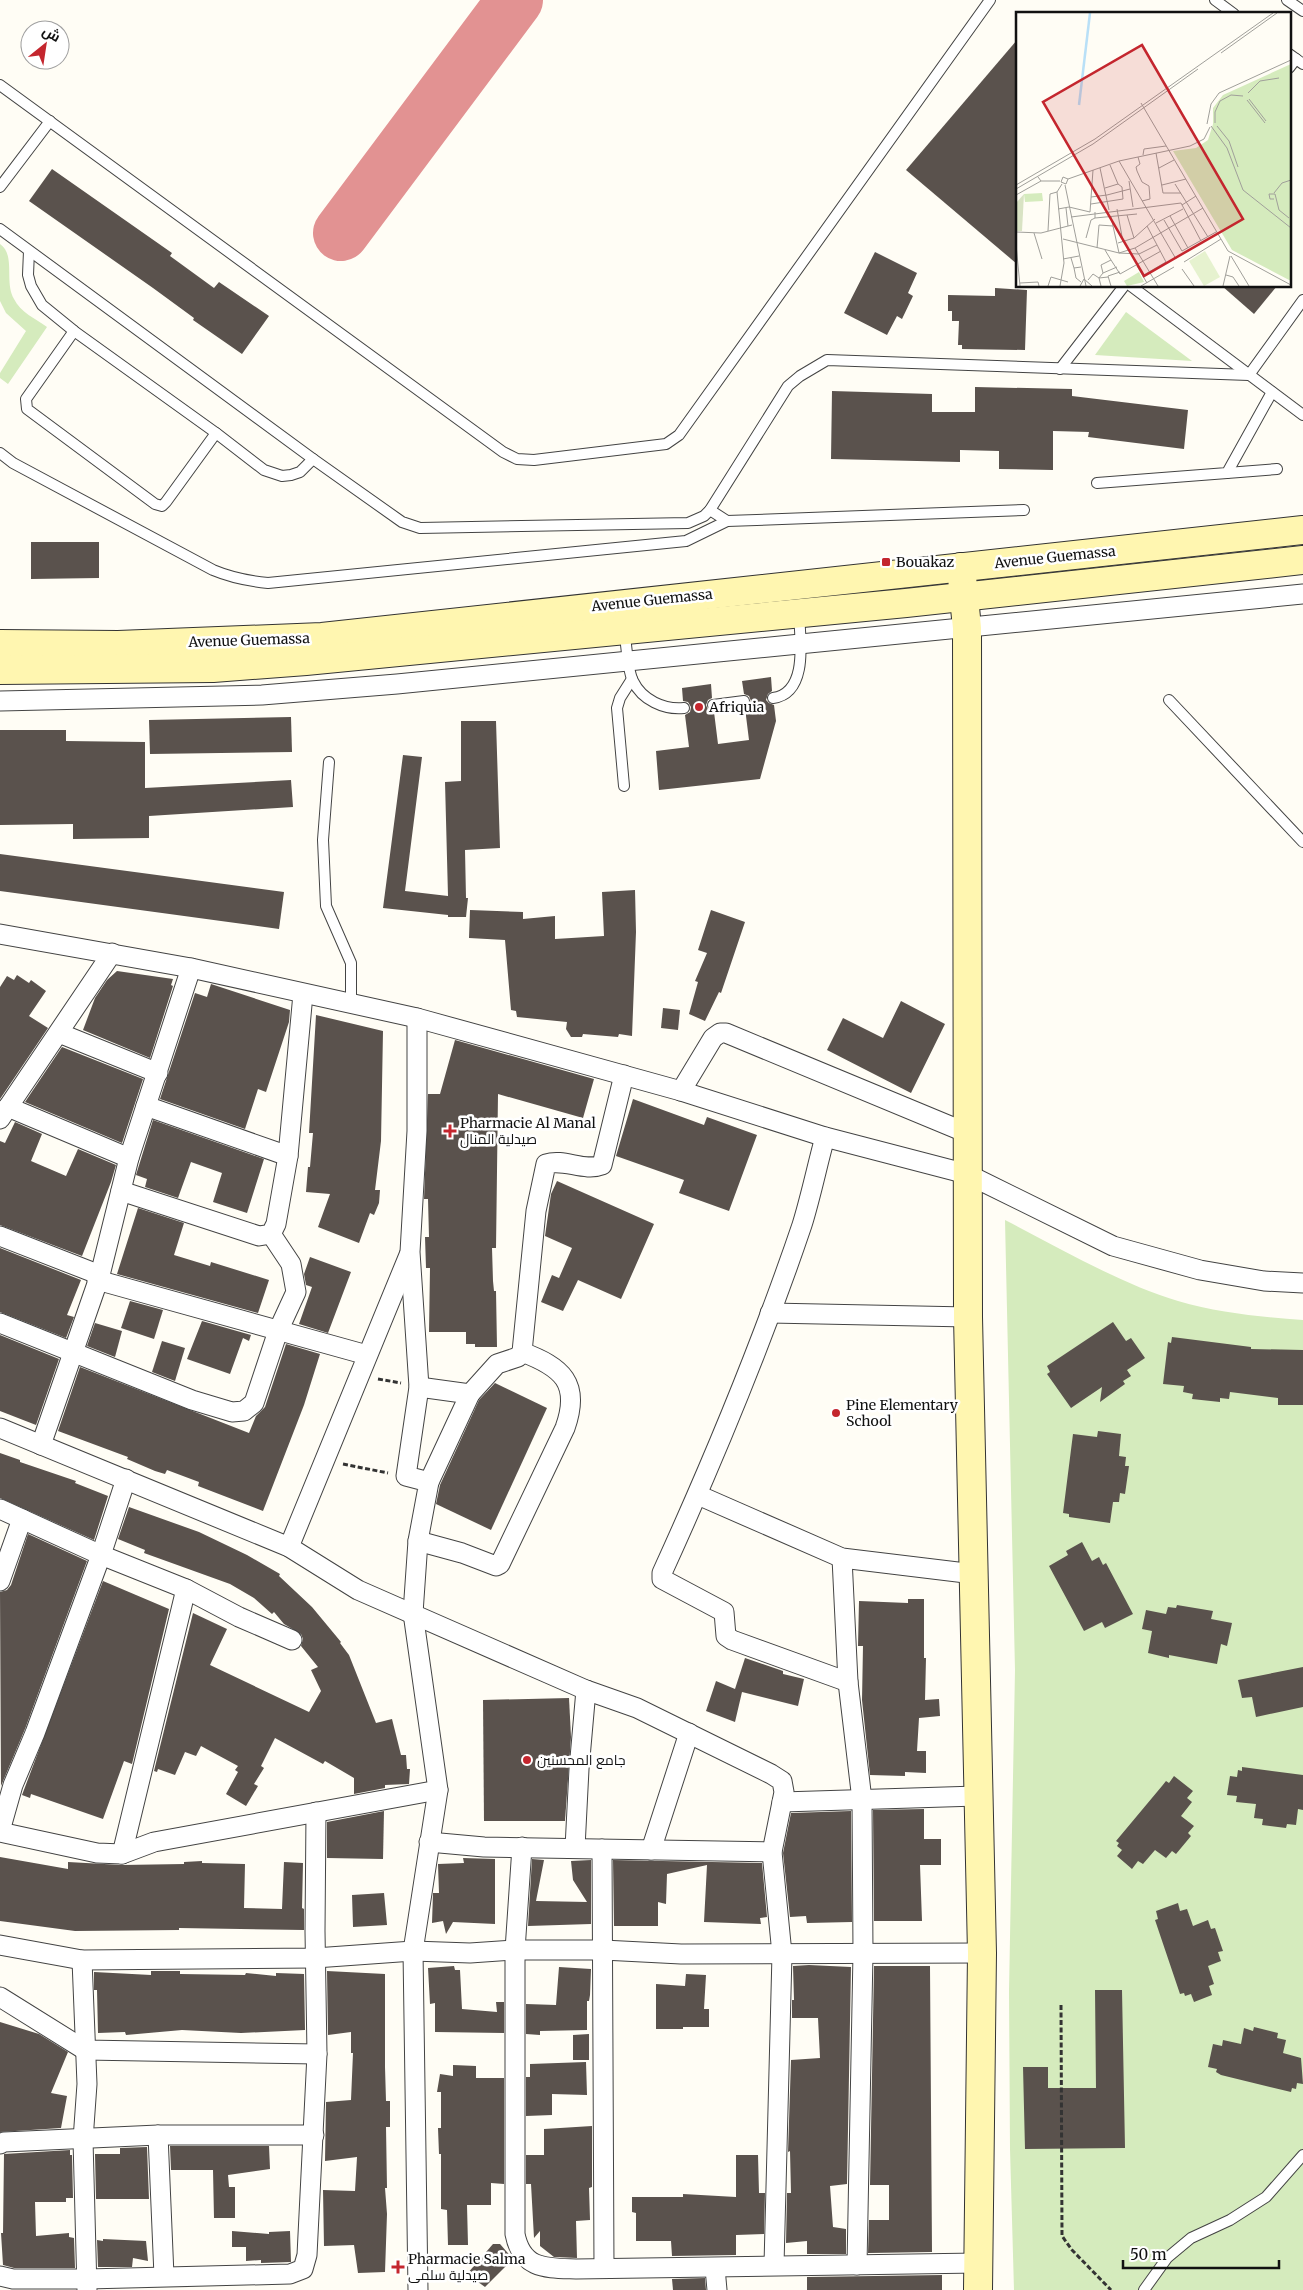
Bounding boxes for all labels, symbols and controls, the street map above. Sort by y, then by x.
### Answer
inset map [1016,12,1290,288]
north arrow [20,20,70,70]
text: ش [39,21,64,46]
street label: Avenue Guemassa [993,542,1117,572]
place label: Bouakaz [896,553,955,571]
marker: Bouakaz [880,556,892,568]
street label: Avenue Guemassa [590,585,714,615]
street label: Avenue Guemassa [187,629,311,651]
place label: Afriquia [708,698,765,716]
marker: Afriquia [693,701,705,713]
place label: Pharmacie Al Manal صيدلية المنال [460,1114,597,1148]
marker: Pharmacie Al Manal صيدلية المنال [444,1125,456,1137]
place label: Pine Elementary School [846,1396,959,1430]
marker: Pine Elementary School [830,1407,842,1419]
place label: جامع المحسنين [537,1751,626,1769]
marker: جامع المحسنين [521,1754,533,1766]
scale bar [1123,2238,1279,2270]
text: 50 m [1130,2245,1167,2264]
place label: Pharmacie Salma صيدلية سلمى [408,2250,526,2284]
marker: Pharmacie Salma صيدلية سلمى [392,2261,404,2273]

